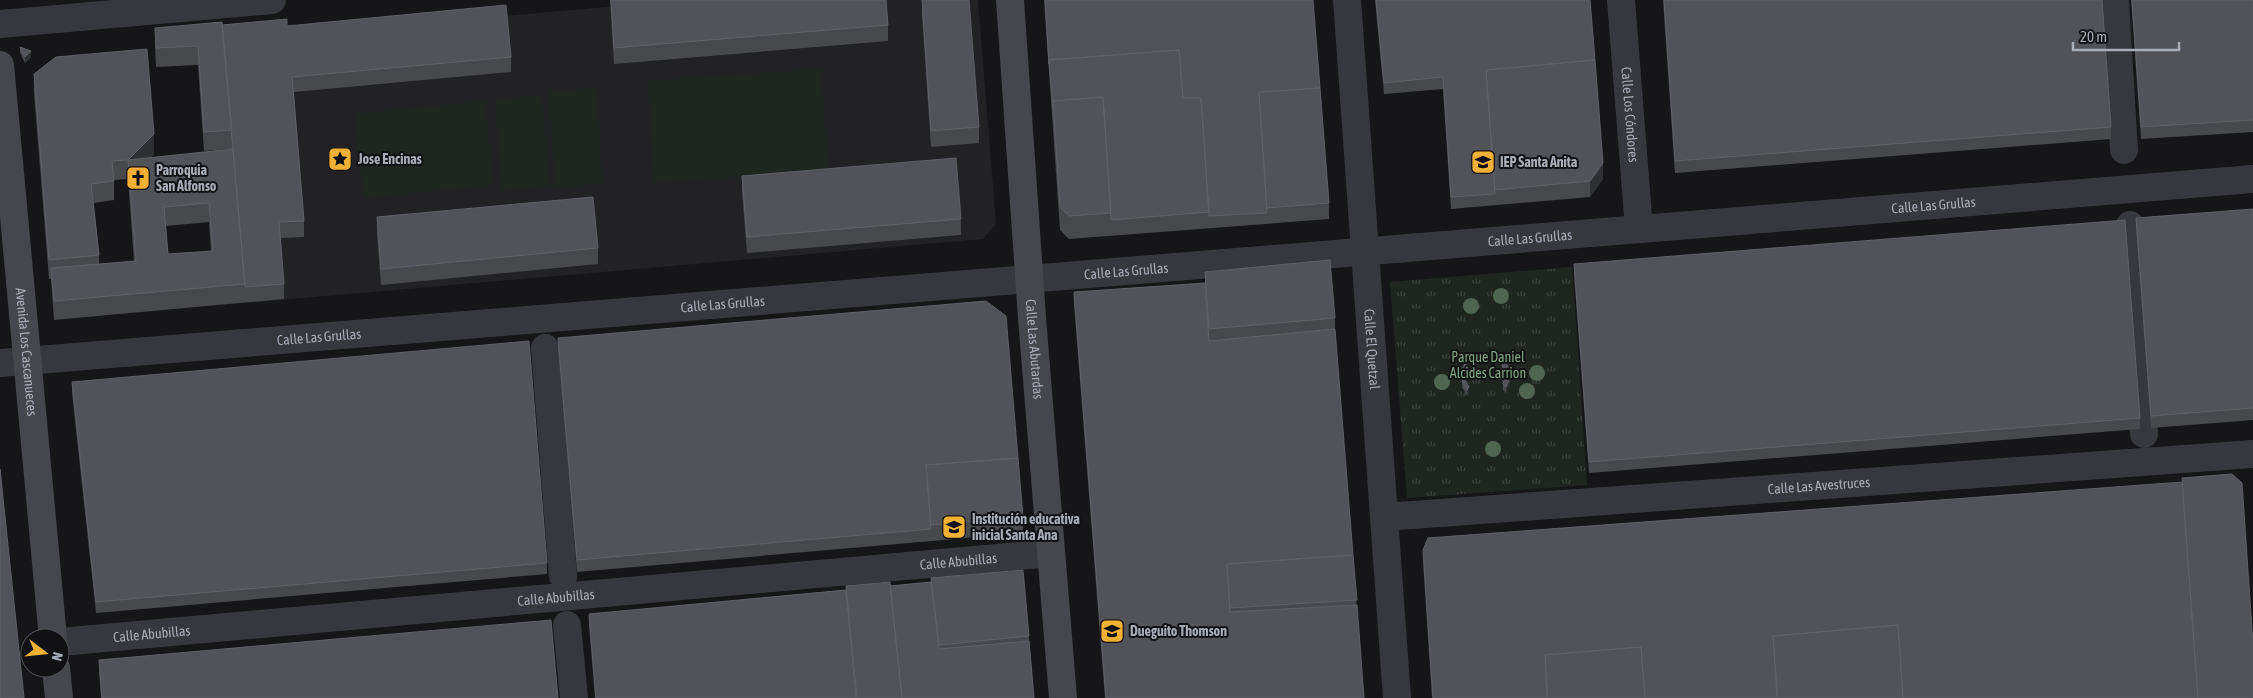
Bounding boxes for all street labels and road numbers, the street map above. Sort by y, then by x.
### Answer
street label: Calle Los Cóndores [1618,66,1642,163]
street label: Calle Las Grullas [1891,194,1976,216]
street label: Calle Las Grullas [1487,227,1573,249]
street label: Calle Las Grullas [1084,260,1169,282]
street label: Avenida Los Cascanueces [13,287,40,417]
street label: Calle Las Grullas [680,293,765,315]
street label: Calle Las Abutardas [1023,299,1047,400]
street label: Calle El Quetzal [1361,308,1383,390]
street label: Calle Las Grullas [276,326,362,348]
street label: Calle Las Avestruces [1767,474,1871,497]
street label: Calle Abubillas [919,550,998,573]
street label: Calle Abubillas [517,586,595,609]
street label: Calle Abubillas [112,622,191,645]

